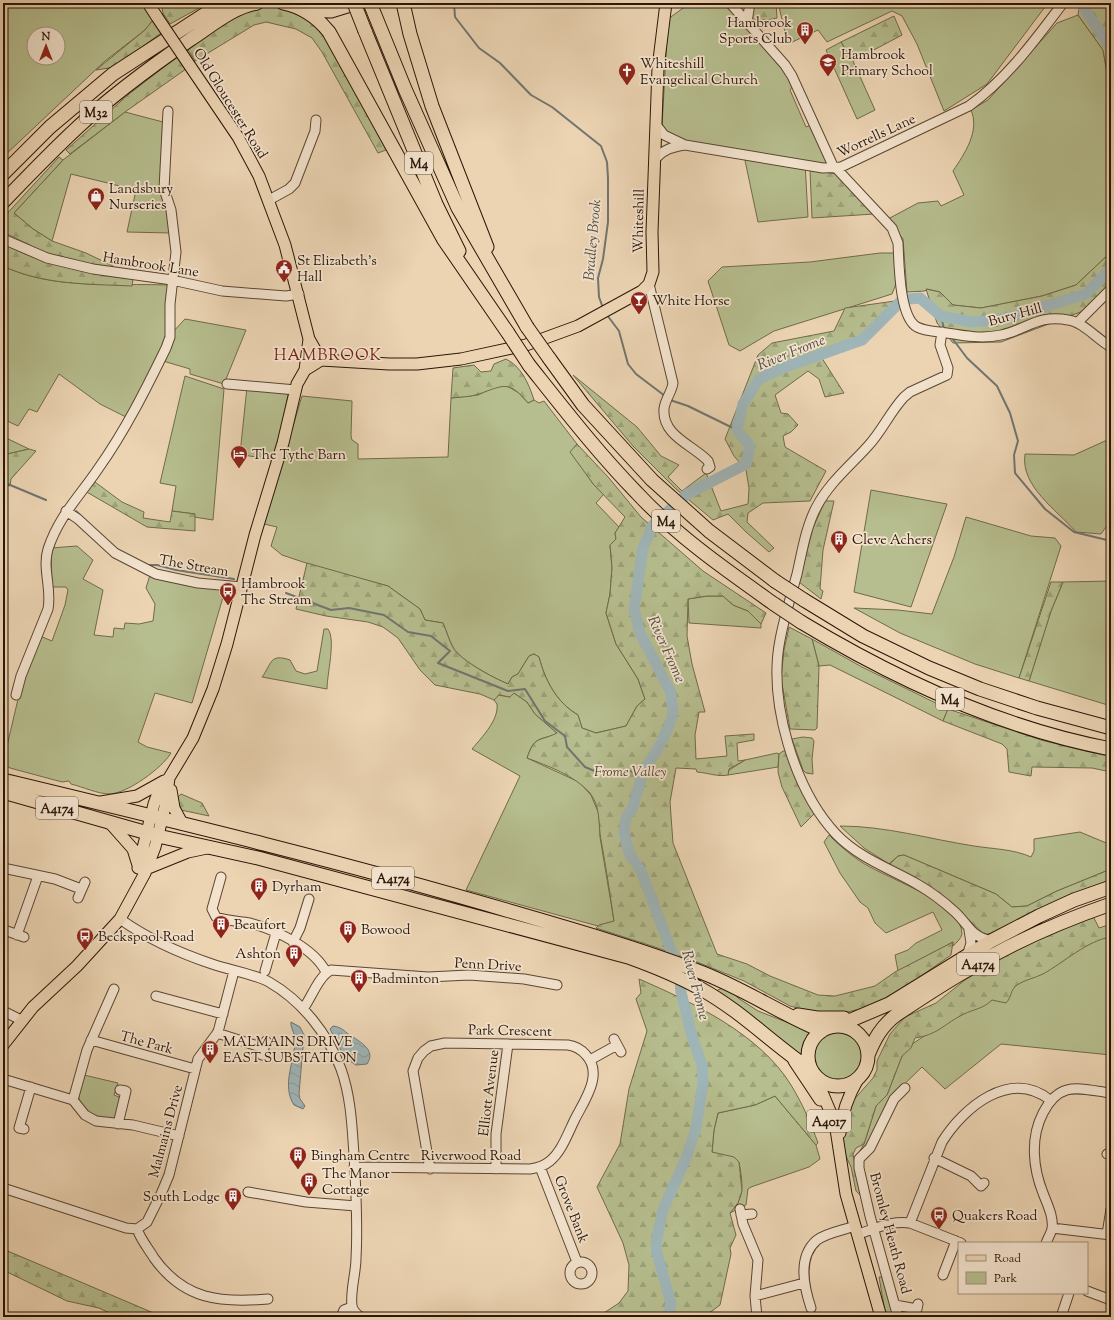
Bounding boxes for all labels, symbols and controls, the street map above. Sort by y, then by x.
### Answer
place label: Hambrook Sports Club [719,14,792,50]
building icon: Hambrook Sports Club [795,20,815,45]
north arrow [26,26,66,66]
text: N [41,29,51,45]
street label: Old Gloucester Road [187,45,271,163]
place label: Hambrook Primary School [841,46,933,82]
school or university icon: Hambrook Primary School [818,52,838,77]
place label: Whiteshill Evangelical Church [640,55,758,91]
church icon: Whiteshill Evangelical Church [617,61,637,86]
road number: M32 [80,101,112,123]
street label: Worrells Lane [834,110,919,164]
road number: M4 [405,152,433,174]
place label: Landsbury Nurseries [109,180,173,216]
shop icon: Landsbury Nurseries [86,186,106,211]
street label: Whiteshill [629,189,651,253]
water label: Bradley Brook [579,198,608,282]
street label: Hambrook Lane [101,248,200,283]
place label: St Elizabeth's Hall [297,252,377,288]
public building icon: St Elizabeth's Hall [274,258,294,283]
bar icon: White Horse [629,290,649,315]
place label: White Horse [652,292,730,312]
street label: Bury Hill [986,299,1045,333]
water label: River Frome [755,330,829,377]
district label: HAMBROOK [274,345,382,368]
hotel icon: The Tythe Barn [229,444,249,469]
place label: The Tythe Barn [252,446,346,466]
road number: M4 [652,510,680,532]
building icon: Cleve Achers [829,529,849,554]
place label: Cleve Achers [852,531,932,551]
street label: The Stream [157,551,230,583]
place label: Hambrook The Stream [241,575,312,611]
bus stop icon: Hambrook The Stream [218,581,238,606]
water label: River Frome [642,613,690,686]
road number: M4 [936,688,964,710]
park label: Frome Valley [594,763,666,783]
road number: A4174 [36,797,78,819]
road number: A4174 [372,867,414,889]
building icon: Dyrham [249,876,269,901]
place label: Dyrham [272,878,322,898]
building icon: Beaufort [211,914,231,939]
place label: Beaufort [234,916,286,936]
building icon: Bowood [338,919,358,944]
place label: Bowood [361,921,410,941]
bus stop icon: Beckspool Road [75,926,95,951]
place label: Beckspool Road [98,928,194,948]
building icon: Ashton [284,943,304,968]
place label: Ashton [235,945,281,965]
water label: River Frome [675,948,714,1023]
road number: A4174 [957,953,999,975]
street label: Penn Drive [454,954,522,978]
building icon: Badminton [349,968,369,993]
place label: Badminton [372,970,439,990]
street label: Park Crescent [468,1021,552,1043]
street label: The Park [118,1027,176,1061]
place label: MALMAINS DRIVE EAST SUBSTATION [223,1033,357,1069]
building icon: MALMAINS DRIVE EAST SUBSTATION [200,1039,220,1064]
street label: Elliott Avenue [475,1049,505,1138]
street label: Malmains Drive [145,1083,189,1180]
road number: A4017 [807,1110,851,1132]
building icon: Bingham Centre [288,1145,308,1170]
place label: Bingham Centre [311,1147,410,1167]
street label: Riverwood Road [421,1147,521,1167]
place label: The Manor Cottage [322,1165,391,1201]
building icon: The Manor Cottage [299,1171,319,1196]
street label: Bromley Heath Road [863,1171,915,1296]
street label: Grove Bank [548,1173,592,1247]
building icon: South Lodge [223,1186,243,1211]
place label: South Lodge [143,1188,220,1208]
bus stop icon: Quakers Road [929,1205,949,1230]
place label: Quakers Road [952,1207,1037,1227]
legend [958,1242,1088,1294]
text: Road [994,1250,1021,1268]
text: Park [994,1270,1017,1288]

